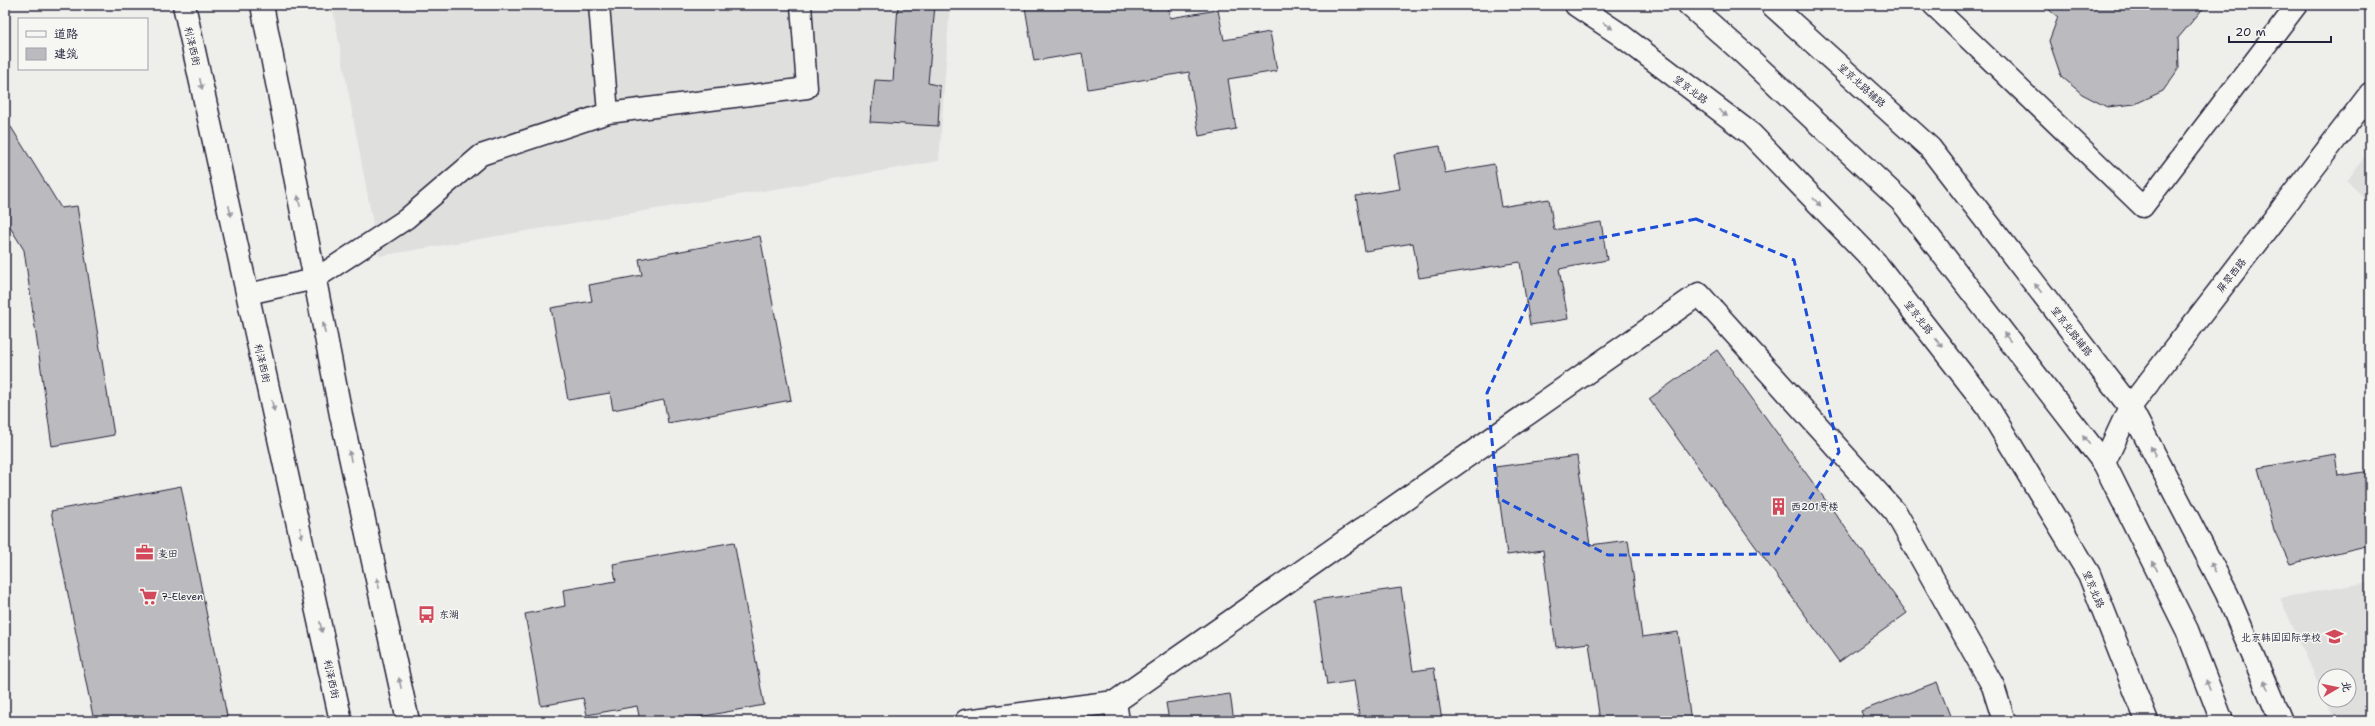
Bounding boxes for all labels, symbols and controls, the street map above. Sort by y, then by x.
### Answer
legend [18,18,148,70]
scale bar [2229,18,2331,44]
one-way arrow [1602,23,1614,30]
text: 20 m [2235,24,2266,40]
street label: 利泽西街 [182,25,203,67]
text: 道路 [54,26,78,42]
text: 建筑 [54,46,78,62]
street label: 望京北路辅路 [1835,60,1888,110]
street label: 望京北路 [1671,72,1711,107]
one-way arrow [199,78,205,90]
one-way arrow [1718,109,1728,117]
one-way arrow [296,195,302,207]
one-way arrow [1812,197,1822,207]
one-way arrow [227,205,233,217]
street label: 屏翠西路 [2214,256,2249,295]
one-way arrow [2034,283,2043,294]
street label: 望京北路 [1901,298,1936,337]
street label: 望京北路辅路 [2048,304,2095,359]
one-way arrow [321,322,327,335]
one-way arrow [2003,332,2011,343]
one-way arrow [1934,338,1943,349]
street label: 利泽西街 [252,342,273,384]
one-way arrow [271,400,277,412]
one-way arrow [2082,435,2091,446]
one-way arrow [2150,445,2156,457]
one-way arrow [347,450,353,462]
building icon: 西201号楼 [1768,496,1788,516]
place label: 西201号楼 [1791,500,1839,513]
one-way arrow [298,527,304,539]
office icon: 麦田 [135,543,155,563]
place label: 麦田 [158,547,178,560]
one-way arrow [2152,560,2158,572]
one-way arrow [2210,561,2216,572]
street label: 望京北路 [2080,568,2107,610]
one-way arrow [375,577,381,589]
supermarket icon: 7-Eleven [138,586,158,606]
place label: 7-Eleven [161,590,203,603]
bus stop icon: 东湖 [416,604,436,624]
place label: 东湖 [439,608,459,621]
one-way arrow [318,621,324,634]
school or university icon: 北京韩国国际学校 [2324,627,2344,647]
place label: 北京韩国国际学校 [2241,631,2321,644]
street label: 利泽西街 [321,658,342,700]
north arrow [2317,668,2357,708]
one-way arrow [396,677,402,689]
one-way arrow [2205,678,2211,690]
one-way arrow [2263,680,2269,691]
text: 北 [2338,680,2355,693]

